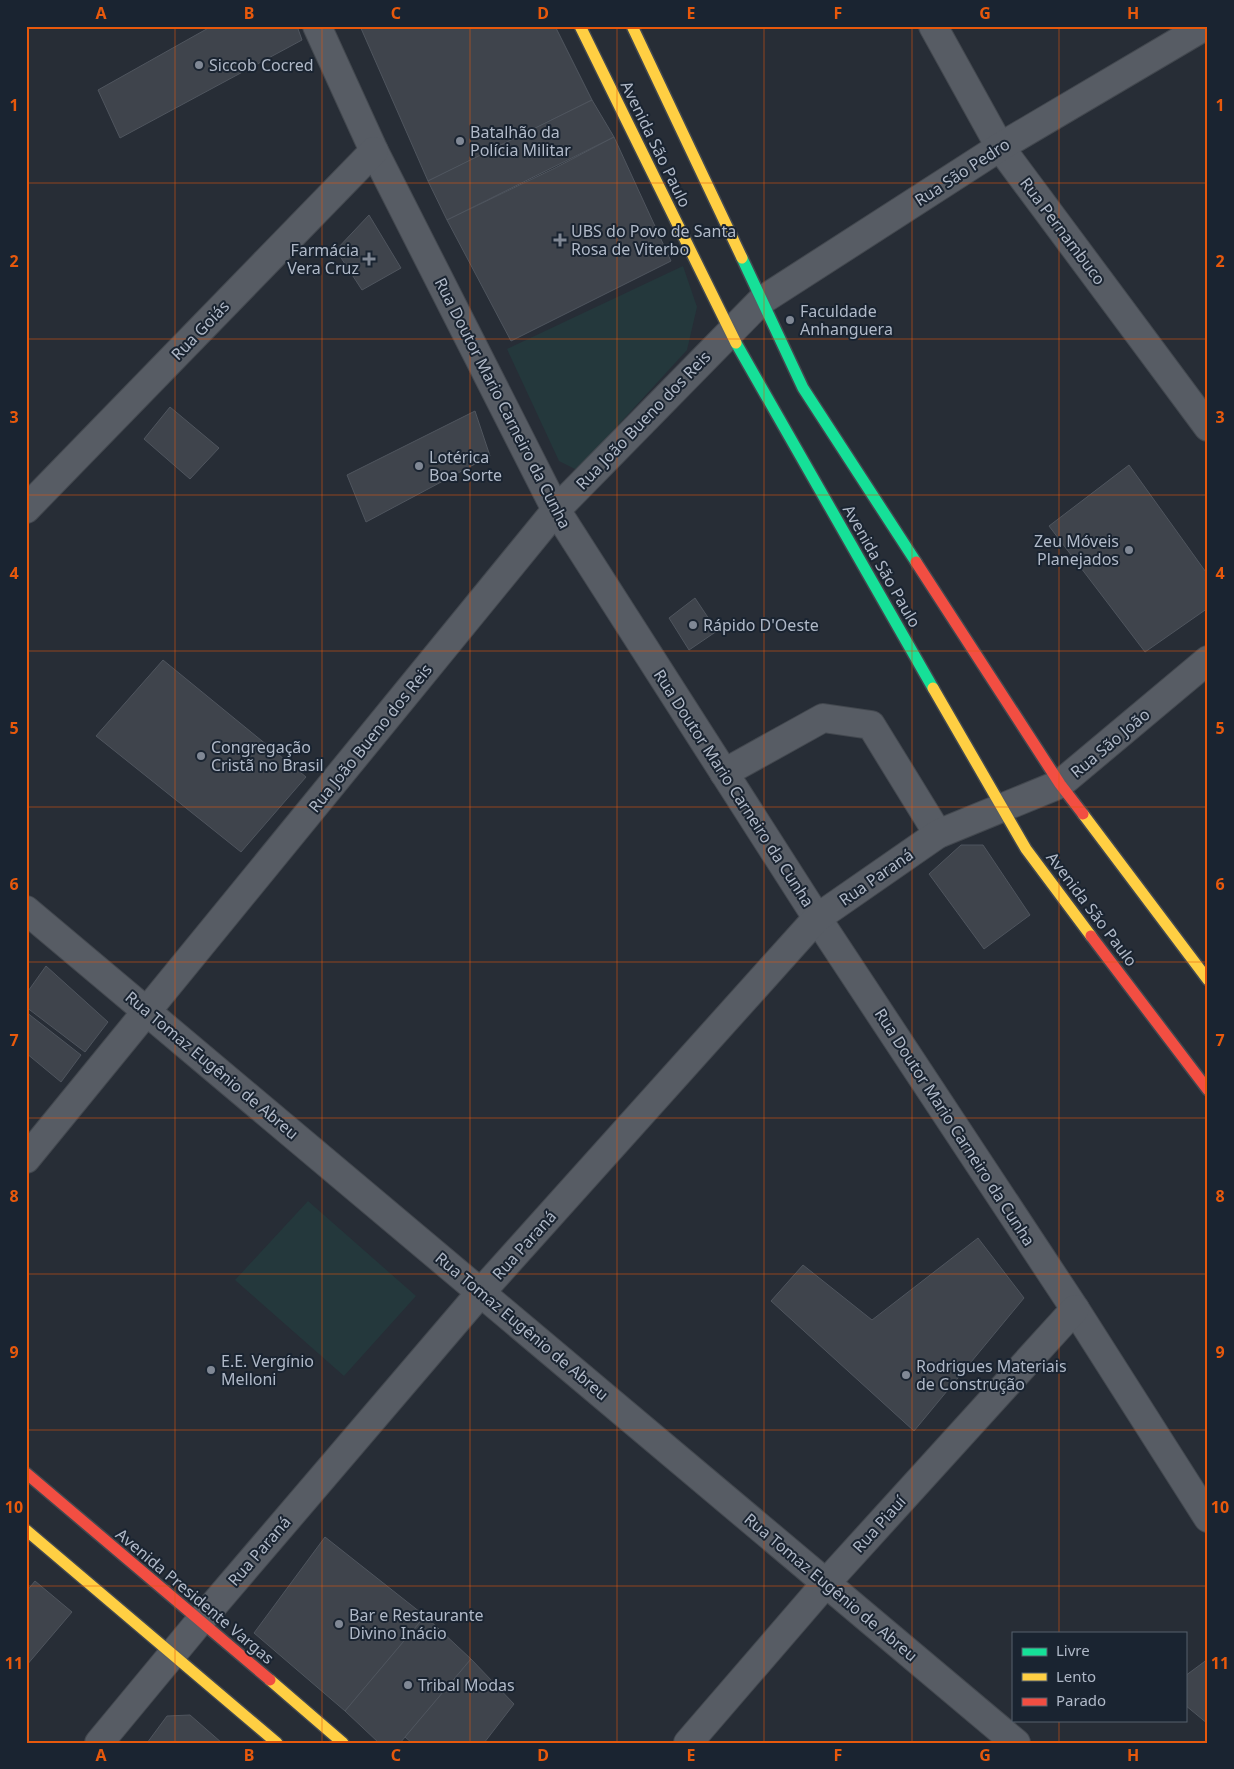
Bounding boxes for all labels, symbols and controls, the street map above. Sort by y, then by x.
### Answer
text: A [95,2,107,24]
text: B [244,2,254,24]
text: C [391,2,401,24]
text: D [537,2,549,24]
text: E [687,2,696,24]
text: F [834,2,842,24]
text: G [979,2,991,24]
text: H [1127,2,1139,24]
place label: Siccob Cocred [209,54,314,76]
marker: Siccob Cocred [193,59,205,71]
street label: Avenida São Paulo [616,77,696,211]
text: 1 [9,94,19,116]
text: 1 [1215,94,1225,116]
place label: Batalhão da Polícia Militar [470,121,571,161]
street label: Rua São Pedro [910,133,1014,211]
marker: Batalhão da Polícia Militar [454,135,466,147]
street label: Rua Pernambuco [1015,173,1111,289]
place label: UBS do Povo de Santa Rosa de Viterbo [571,220,736,260]
marker: UBS do Povo de Santa Rosa de Viterbo [553,233,567,247]
place label: Farmácia Vera Cruz [287,239,359,279]
text: 2 [9,250,19,272]
text: 2 [1215,250,1225,272]
marker: Farmácia Vera Cruz [363,253,375,265]
street label: Rua Doutor Mario Carneiro da Cunha [430,274,576,532]
street label: Rua Goiás [166,295,234,365]
place label: Faculdade Anhanguera [800,300,893,340]
marker: Faculdade Anhanguera [784,314,796,326]
street label: Rua João Bueno dos Reis [571,346,715,494]
text: 3 [9,406,19,428]
text: 3 [1215,406,1225,428]
place label: Lotérica Boa Sorte [429,446,502,486]
marker: Lotérica Boa Sorte [413,460,425,472]
street label: Avenida São Paulo [838,501,926,631]
place label: Zeu Móveis Planejados [1034,530,1119,570]
marker: Zeu Móveis Planejados [1123,544,1135,556]
text: 4 [9,562,19,584]
text: 4 [1215,562,1225,584]
place label: Rápido D'Oeste [703,614,819,636]
marker: Rápido D'Oeste [687,619,699,631]
street label: Rua João Bueno dos Reis [303,659,437,817]
street label: Rua Doutor Mario Carneiro da Cunha [649,665,819,911]
street label: Rua São João [1066,703,1154,783]
text: 5 [9,717,19,739]
text: 5 [1215,717,1225,739]
place label: Congregação Cristã no Brasil [211,736,324,776]
marker: Congregação Cristã no Brasil [195,750,207,762]
street label: Rua Paraná [835,843,917,911]
street label: Avenida São Paulo [1042,847,1142,971]
text: 6 [9,873,19,895]
text: 6 [1215,873,1225,895]
street label: Rua Tomaz Eugênio de Abreu [121,986,303,1144]
street label: Rua Doutor Mario Carneiro da Cunha [870,1004,1040,1250]
text: 7 [9,1029,19,1051]
text: 7 [1215,1029,1225,1051]
text: 8 [9,1185,19,1207]
text: 8 [1215,1185,1225,1207]
street label: Rua Paraná [487,1206,561,1284]
street label: Rua Tomaz Eugênio de Abreu [431,1247,613,1405]
text: 9 [9,1341,19,1363]
text: 9 [1215,1341,1225,1363]
place label: E.E. Vergínio Melloni [221,1350,314,1390]
place label: Rodrigues Materiais de Construção [916,1355,1067,1395]
marker: E.E. Vergínio Melloni [205,1364,217,1376]
marker: Rodrigues Materiais de Construção [900,1369,912,1381]
street label: Rua Piauí [847,1490,911,1557]
text: 10 [5,1496,23,1518]
text: 10 [1211,1496,1229,1518]
street label: Rua Tomaz Eugênio de Abreu [740,1508,922,1666]
street label: Rua Paraná [223,1511,295,1591]
street label: Avenida Presidente Vargas [111,1523,279,1669]
place label: Bar e Restaurante Divino Inácio [349,1604,484,1644]
marker: Bar e Restaurante Divino Inácio [333,1618,345,1630]
legend [1012,1632,1186,1722]
text: Livre [1056,1640,1090,1660]
text: 11 [5,1652,23,1674]
text: 11 [1211,1652,1229,1674]
text: Lento [1056,1666,1096,1686]
place label: Tribal Modas [418,1674,515,1696]
marker: Tribal Modas [402,1679,414,1691]
text: Parado [1056,1690,1106,1710]
text: A [95,1744,107,1766]
text: B [244,1744,254,1766]
text: C [391,1744,401,1766]
text: D [537,1744,549,1766]
text: E [687,1744,696,1766]
text: F [834,1744,842,1766]
text: G [979,1744,991,1766]
text: H [1127,1744,1139,1766]

